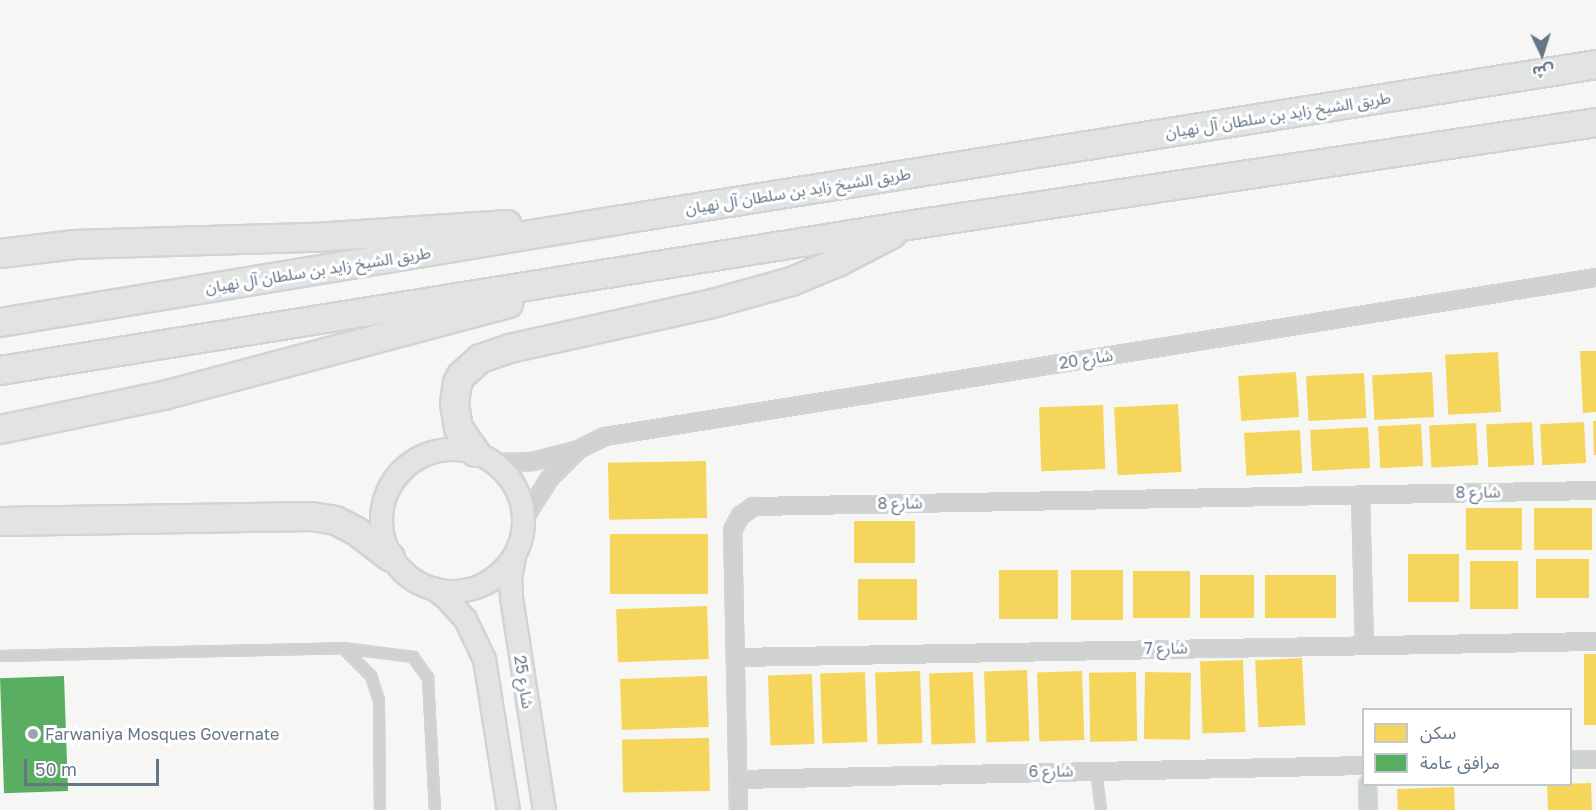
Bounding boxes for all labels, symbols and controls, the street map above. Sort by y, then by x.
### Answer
north arrow [1512,24,1572,84]
text: ش [1532,61,1555,83]
street label: طريق الشيخ زايد بن سلطان آل نهيان [1164,88,1392,142]
street label: طريق الشيخ زايد بن سلطان آل نهيان [684,164,912,218]
street label: طريق الشيخ زايد بن سلطان آل نهيان [204,243,432,297]
street label: شارع 20 [1058,345,1114,373]
street label: شارع 8 [1455,482,1501,502]
street label: شارع 8 [877,493,923,513]
street label: شارع 7 [1144,638,1188,658]
street label: شارع 25 [510,654,538,710]
legend [1362,708,1572,786]
text: سكن [1420,721,1456,743]
place label: Farwaniya Mosques Governate [45,724,279,744]
marker: Farwaniya Mosques Governate [26,727,40,741]
scale bar [27,747,162,785]
text: مرافق عامة [1420,751,1500,773]
text: 50 m [35,758,77,780]
street label: شارع 6 [1028,761,1074,781]

